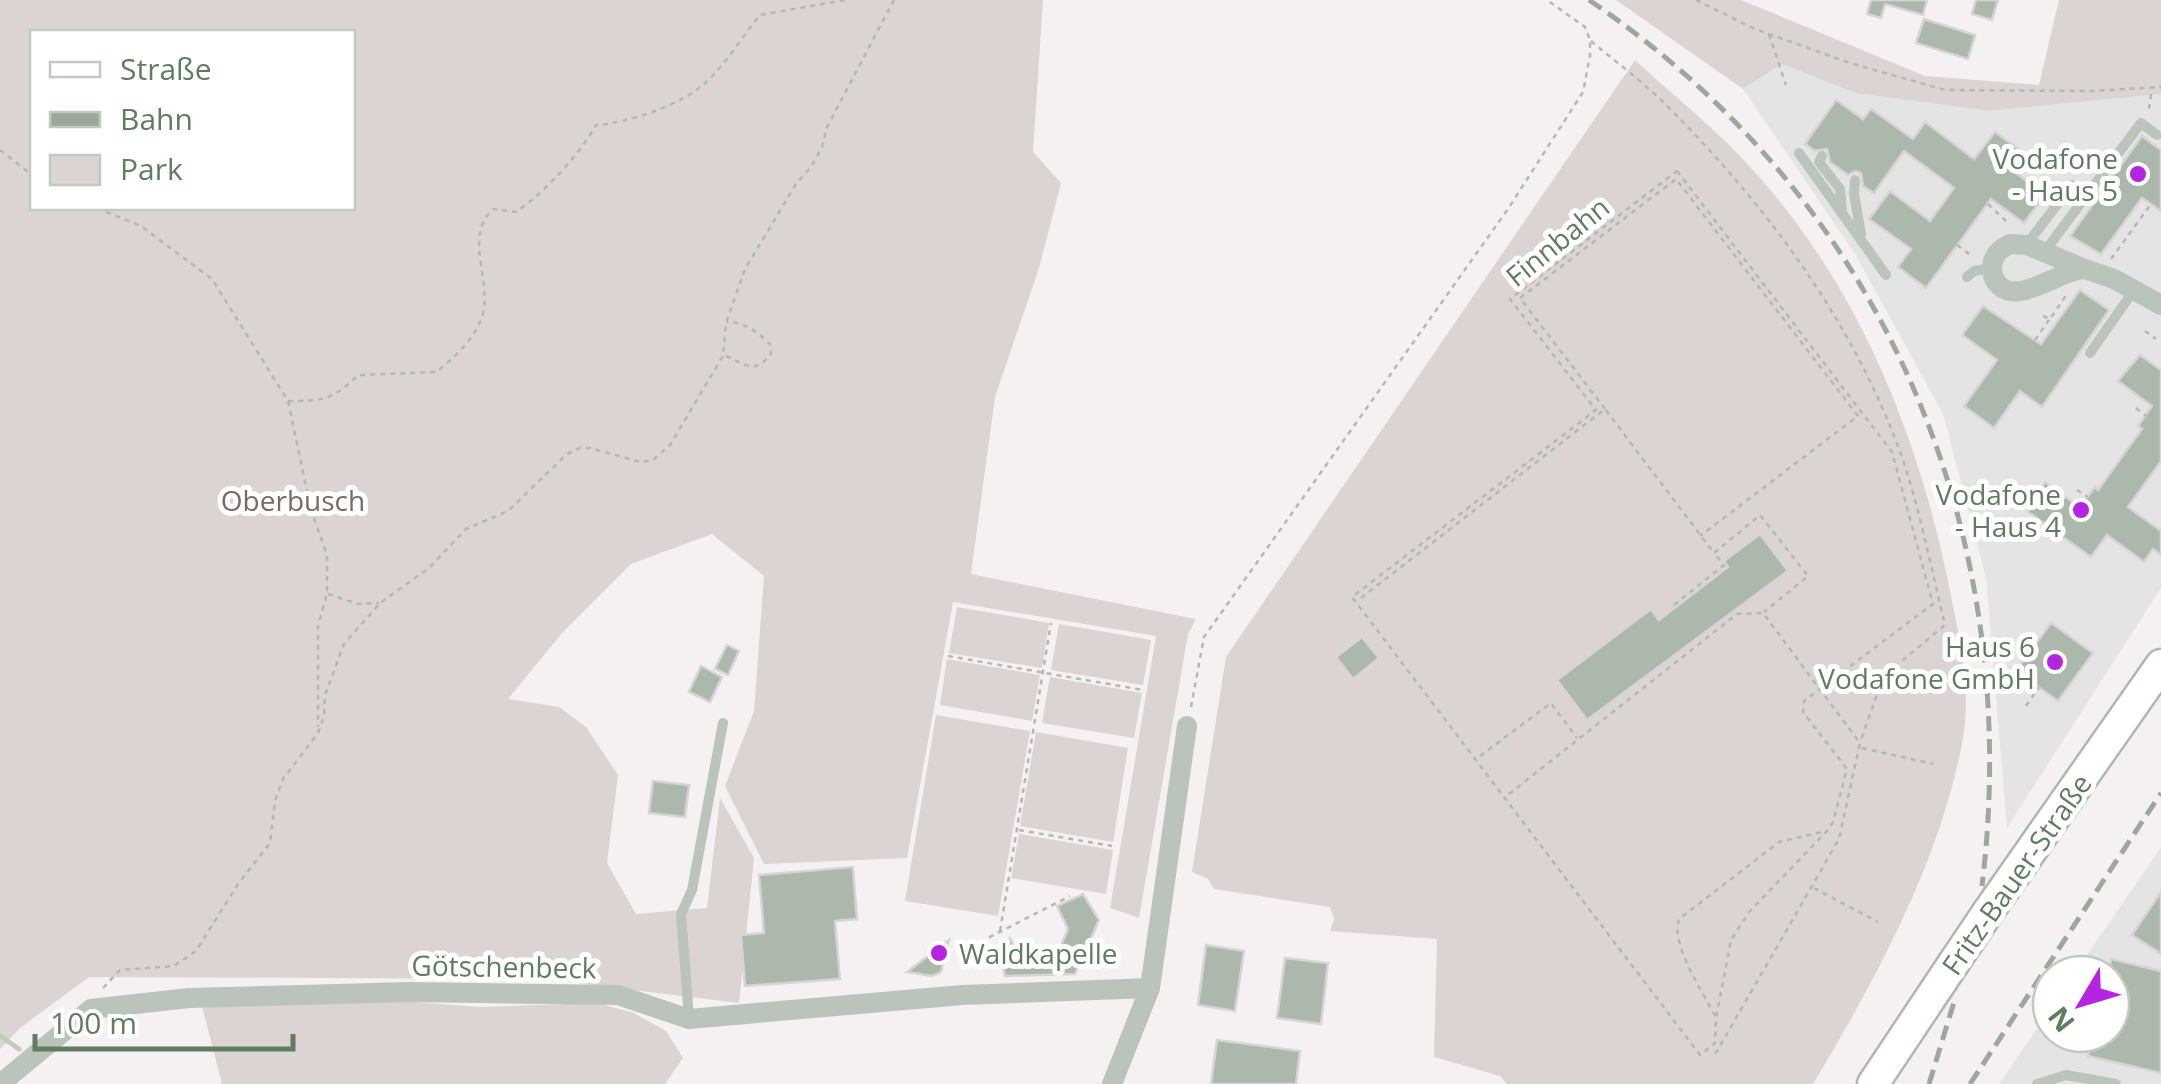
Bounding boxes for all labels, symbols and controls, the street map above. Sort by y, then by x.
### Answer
legend [30,30,355,210]
text: Straße [120,48,212,89]
text: Bahn [120,98,193,139]
place label: Vodafone - Haus 5 [1993,139,2118,209]
text: Park [120,148,183,189]
marker: Vodafone - Haus 5 [2127,163,2149,185]
street label: Finnbahn [1497,188,1617,294]
place label: Vodafone - Haus 4 [1936,475,2061,545]
park label: Oberbusch [221,481,365,519]
marker: Vodafone - Haus 4 [2070,499,2092,521]
place label: Haus 6 Vodafone GmbH [1818,627,2035,697]
marker: Haus 6 Vodafone GmbH [2044,651,2066,673]
street label: Fritz-Bauer-Straße [1932,766,2100,982]
place label: Waldkapelle [959,934,1118,972]
marker: Waldkapelle [928,942,950,964]
street label: Götschenbeck [411,945,597,987]
north arrow [2031,954,2131,1054]
scale bar [35,989,292,1051]
text: N [2039,999,2082,1041]
text: 100 m [50,1002,137,1043]

